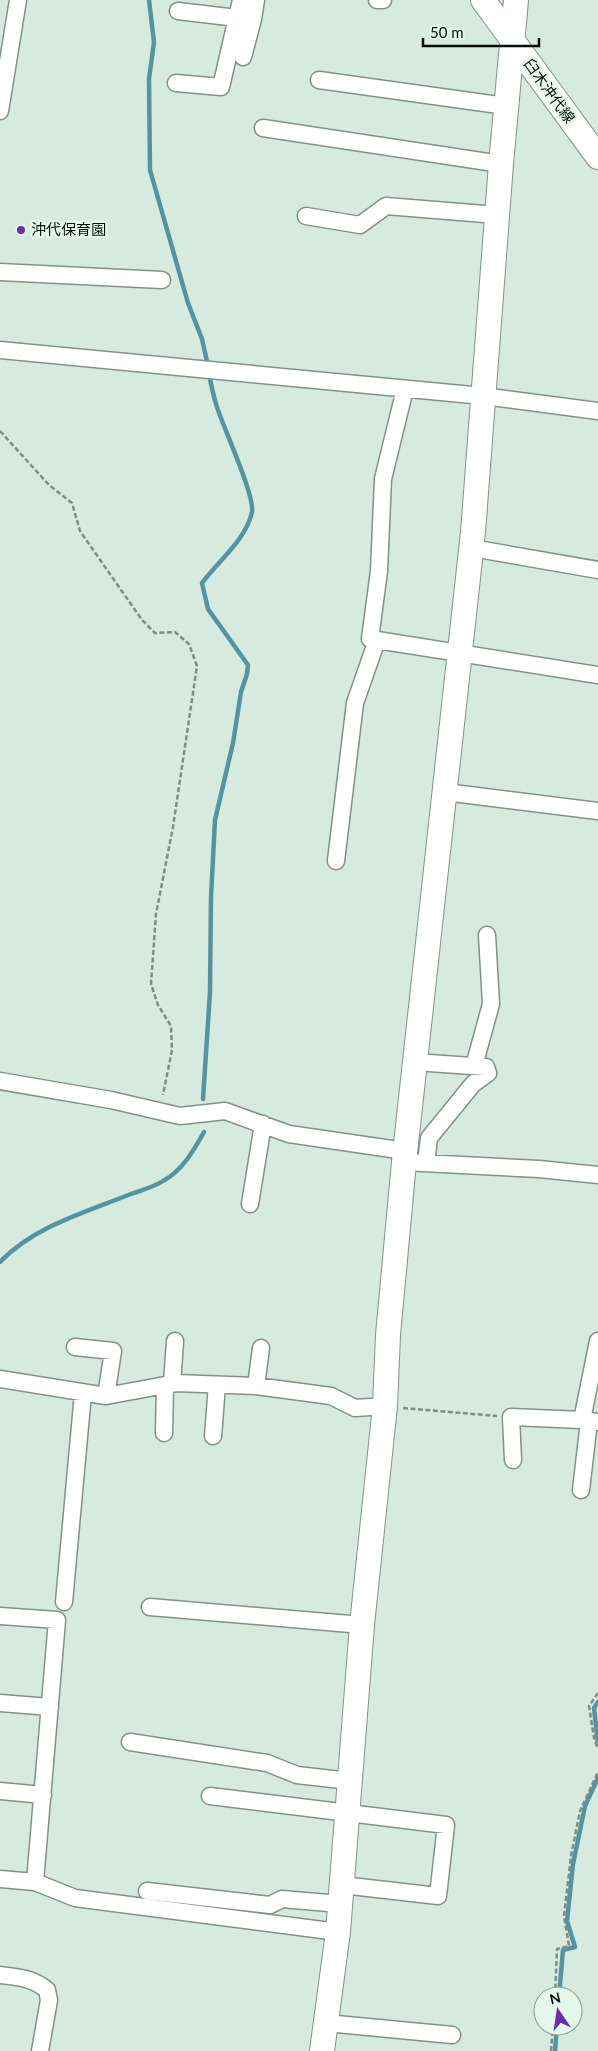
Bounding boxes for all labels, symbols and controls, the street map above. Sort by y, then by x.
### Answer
scale bar [423,15,539,47]
text: 50 m [430,23,464,41]
street label: 臼木沖代線 [520,55,579,126]
place label: 沖代保育園 [31,220,106,238]
marker: 沖代保育園 [15,224,27,236]
north arrow [533,1986,583,2036]
text: N [548,1988,562,2007]

